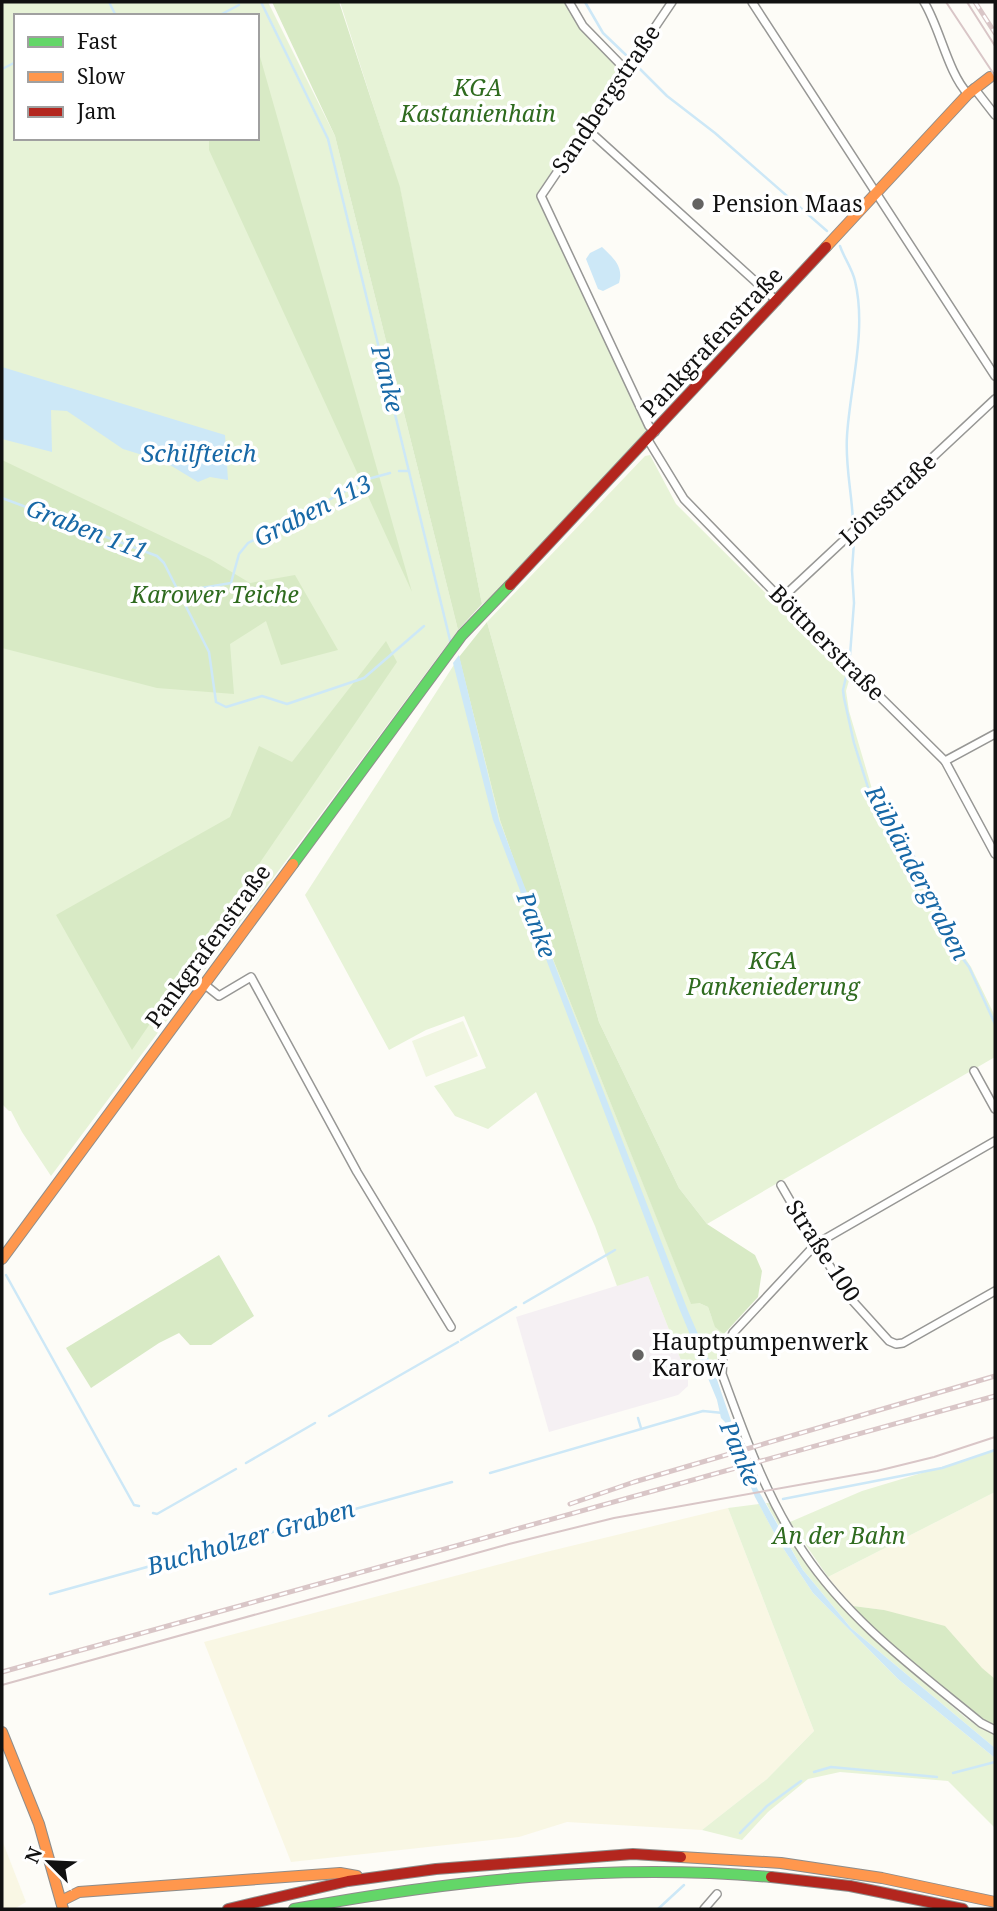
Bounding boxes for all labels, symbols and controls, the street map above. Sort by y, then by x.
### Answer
legend [14,14,259,140]
street label: Sandbergstraße [544,18,667,179]
text: Fast [77,27,117,55]
text: Slow [77,62,126,90]
park label: KGA Kastanienhain [399,71,556,129]
text: Jam [76,97,116,125]
place label: Pension Maas [712,187,863,219]
marker: Pension Maas [690,196,706,212]
street label: Pankgrafenstraße [633,259,789,424]
water label: Panke [364,341,413,416]
water label: Schilfteich [141,436,257,469]
street label: Lönsstraße [832,445,943,552]
water label: Graben 113 [248,466,377,553]
water label: Graben 111 [22,490,153,567]
street label: Böttnerstraße [763,577,893,707]
park label: Karower Teiche [130,578,299,610]
water label: Rübländergraben [858,778,978,965]
street label: Pankgrafenstraße [137,857,277,1034]
water label: Panke [509,886,565,962]
park label: KGA Pankeniederung [685,944,861,1002]
street label: Straße 100 [779,1193,869,1308]
place label: Hauptpumpenwerk Karow [652,1325,869,1383]
marker: Hauptpumpenwerk Karow [630,1347,646,1363]
water label: Panke [712,1415,770,1491]
water label: Buchholzer Graben [142,1491,358,1582]
park label: An der Bahn [770,1519,906,1551]
north arrow [14,1827,84,1897]
text: N [19,1843,48,1867]

